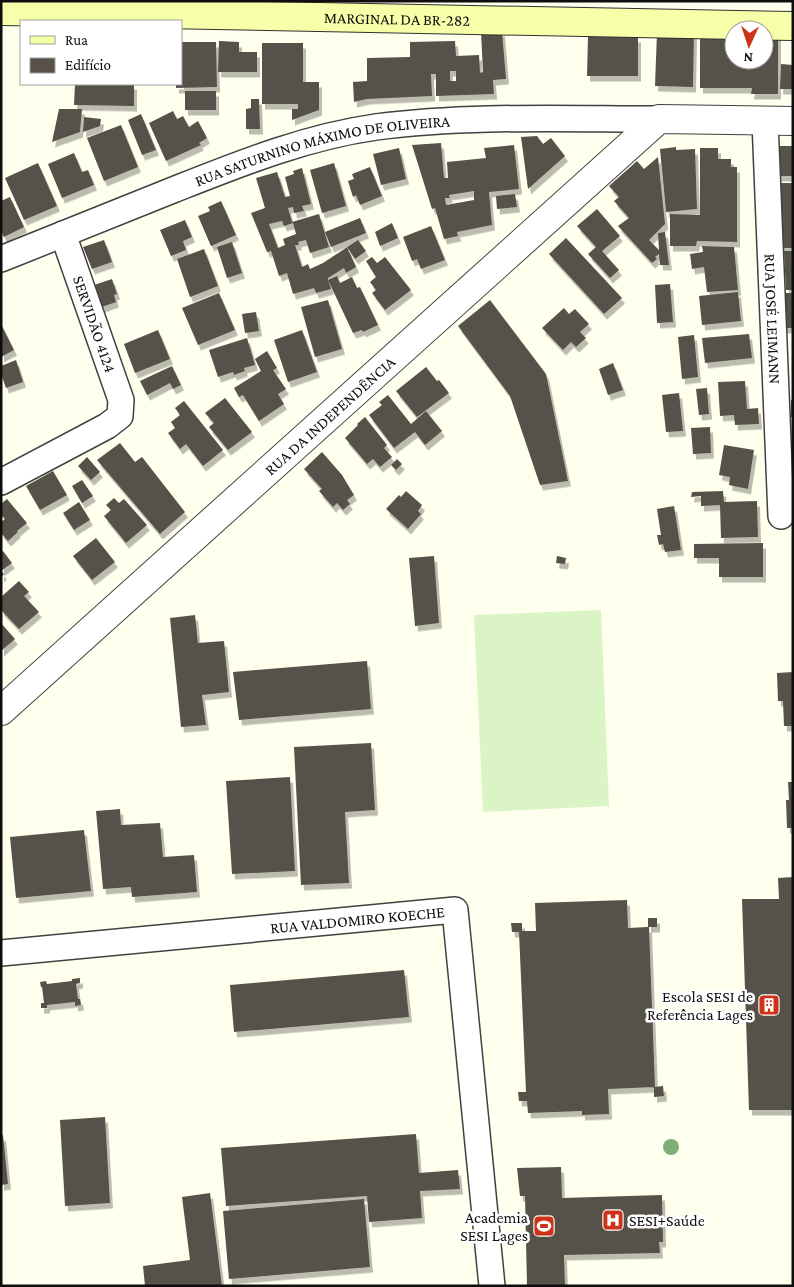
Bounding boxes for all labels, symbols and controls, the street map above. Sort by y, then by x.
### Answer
street label: MARGINAL DA BR-282 [324,9,470,29]
legend [20,20,182,85]
north arrow [724,20,774,70]
text: Rua [65,32,88,48]
text: N [743,50,754,66]
text: Edifício [65,57,111,73]
street label: RUA SATURNINO MÁXIMO DE OLIVEIRA [192,112,451,190]
street label: RUA JOSÉ LEIMANN [761,253,784,384]
street label: SERVIDÃO 4124 [70,274,119,375]
street label: RUA DA INDEPENDÊNCIA [262,352,399,478]
street label: RUA VALDOMIRO KOECHE [269,903,446,936]
place label: Escola SESI de Referência Lages [647,988,753,1024]
building icon: Escola SESI de Referência Lages [757,993,781,1017]
hospital icon: SESI+Saúde [601,1208,625,1232]
place label: Academia SESI Lages [460,1209,529,1245]
place label: SESI+Saúde [629,1212,705,1229]
sports icon: Academia SESI Lages [532,1214,556,1238]

